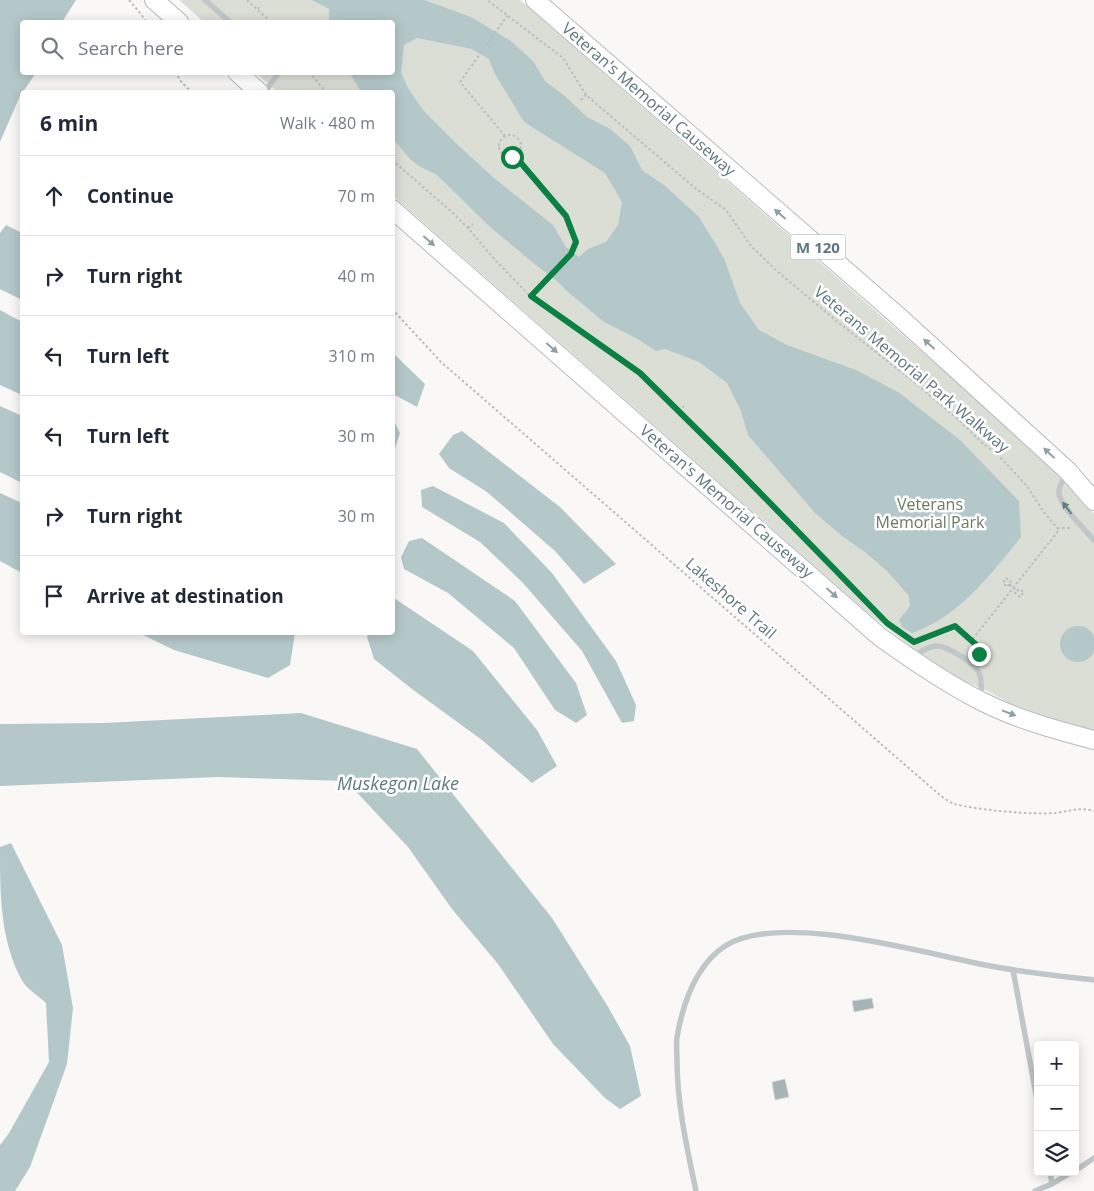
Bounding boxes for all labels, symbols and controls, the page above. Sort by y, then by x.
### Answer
street label: Veteran's Memorial Causeway [557,17,741,181]
search box [20,20,395,75]
icon: search [38,34,66,62]
text: Search here [78,35,184,61]
text: 6 min [40,109,98,137]
text: Walk · 480 m [280,112,375,134]
route start [501,146,524,169]
icon: ahead [40,182,68,210]
text: Continue [87,183,174,209]
text: 70 m [338,185,375,207]
one-way arrow [774,208,787,219]
road number: M 120 [790,234,846,260]
one-way arrow [423,235,435,247]
icon: right [40,262,68,290]
text: Turn right [87,263,182,289]
text: 40 m [338,265,375,287]
street label: Veterans Memorial Park Walkway [810,281,1015,458]
one-way arrow [923,338,935,350]
icon: left [40,342,68,370]
one-way arrow [545,342,558,353]
text: Turn left [87,343,169,369]
text: 310 m [329,345,375,367]
street label: Veteran's Memorial Causeway [635,419,819,583]
icon: left [40,422,68,450]
text: Turn left [87,423,169,449]
text: 30 m [338,425,375,447]
one-way arrow [1043,447,1055,459]
park label: Veterans Memorial Park [876,493,985,533]
one-way arrow [1062,501,1072,515]
icon: right [40,502,68,530]
text: Turn right [87,503,182,529]
text: 30 m [338,505,375,527]
street label: Lakeshore Trail [681,552,781,644]
icon: arrive [40,582,68,610]
text: Arrive at destination [87,583,284,609]
one-way arrow [825,587,837,599]
route end [968,643,991,666]
one-way arrow [1002,709,1016,717]
water label: Muskegon Lake [337,771,459,795]
map controls [1034,1041,1079,1176]
button: + [1034,1041,1079,1086]
button: − [1034,1086,1079,1131]
button: layers [1034,1131,1079,1176]

